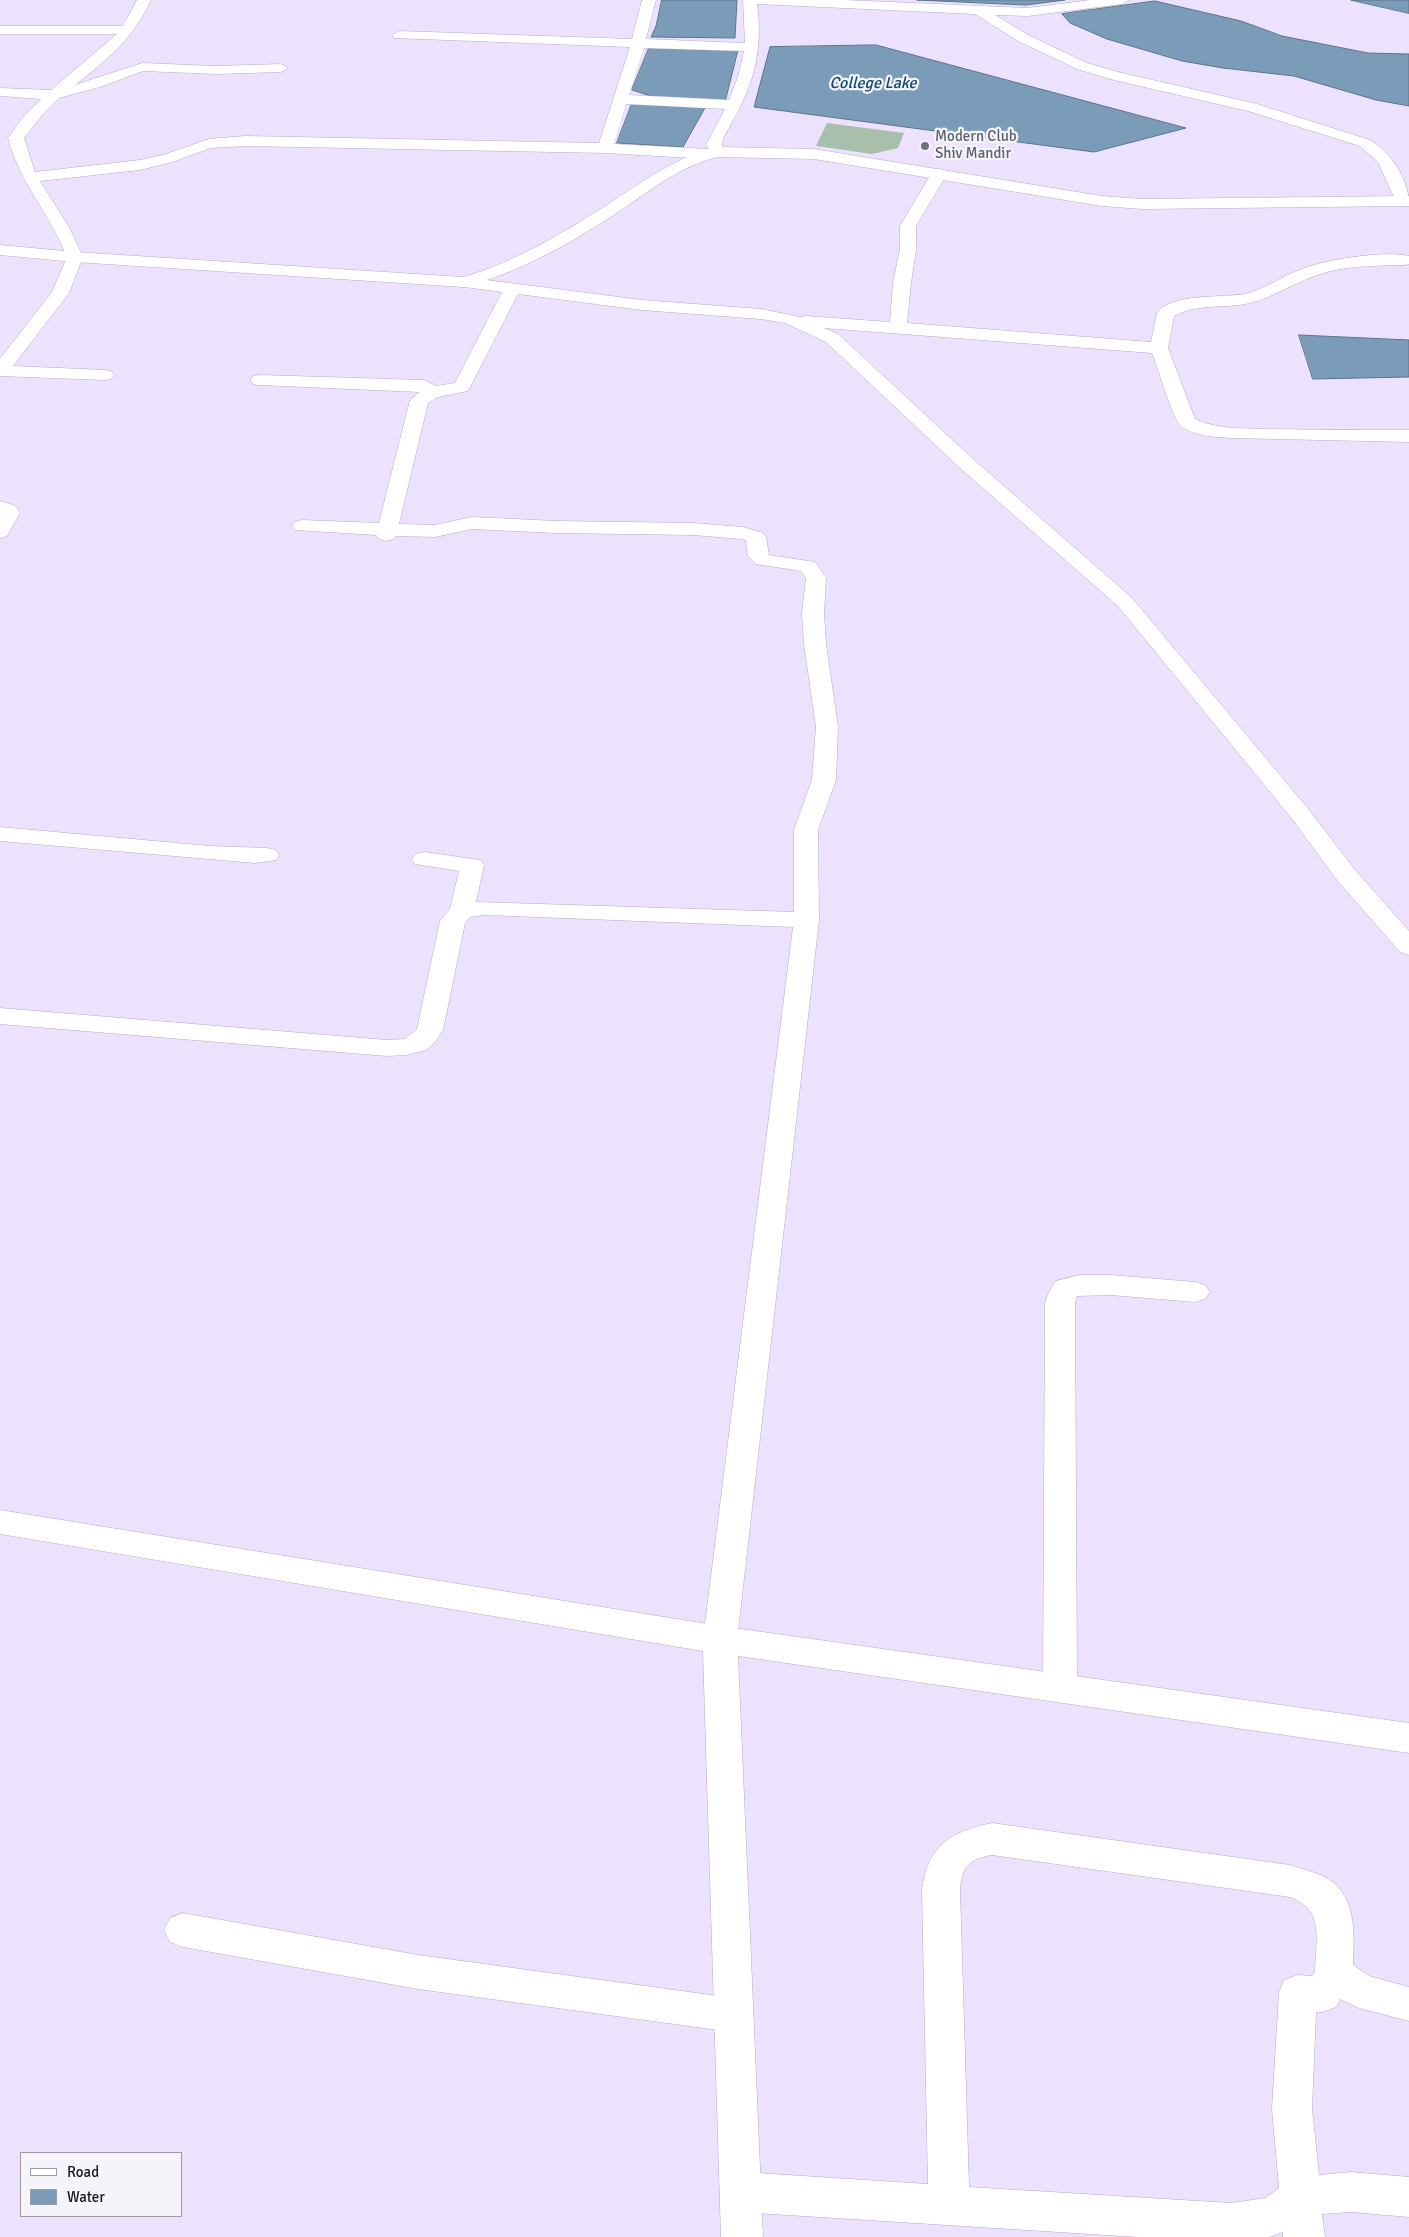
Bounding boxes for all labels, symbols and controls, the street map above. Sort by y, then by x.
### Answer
water label: College Lake [830,74,916,94]
place label: Modern Club Shiv Mandir [935,128,1017,163]
marker: Modern Club Shiv Mandir [919,140,931,152]
legend [20,2152,182,2217]
text: Road [67,2163,99,2181]
text: Water [67,2188,105,2206]

